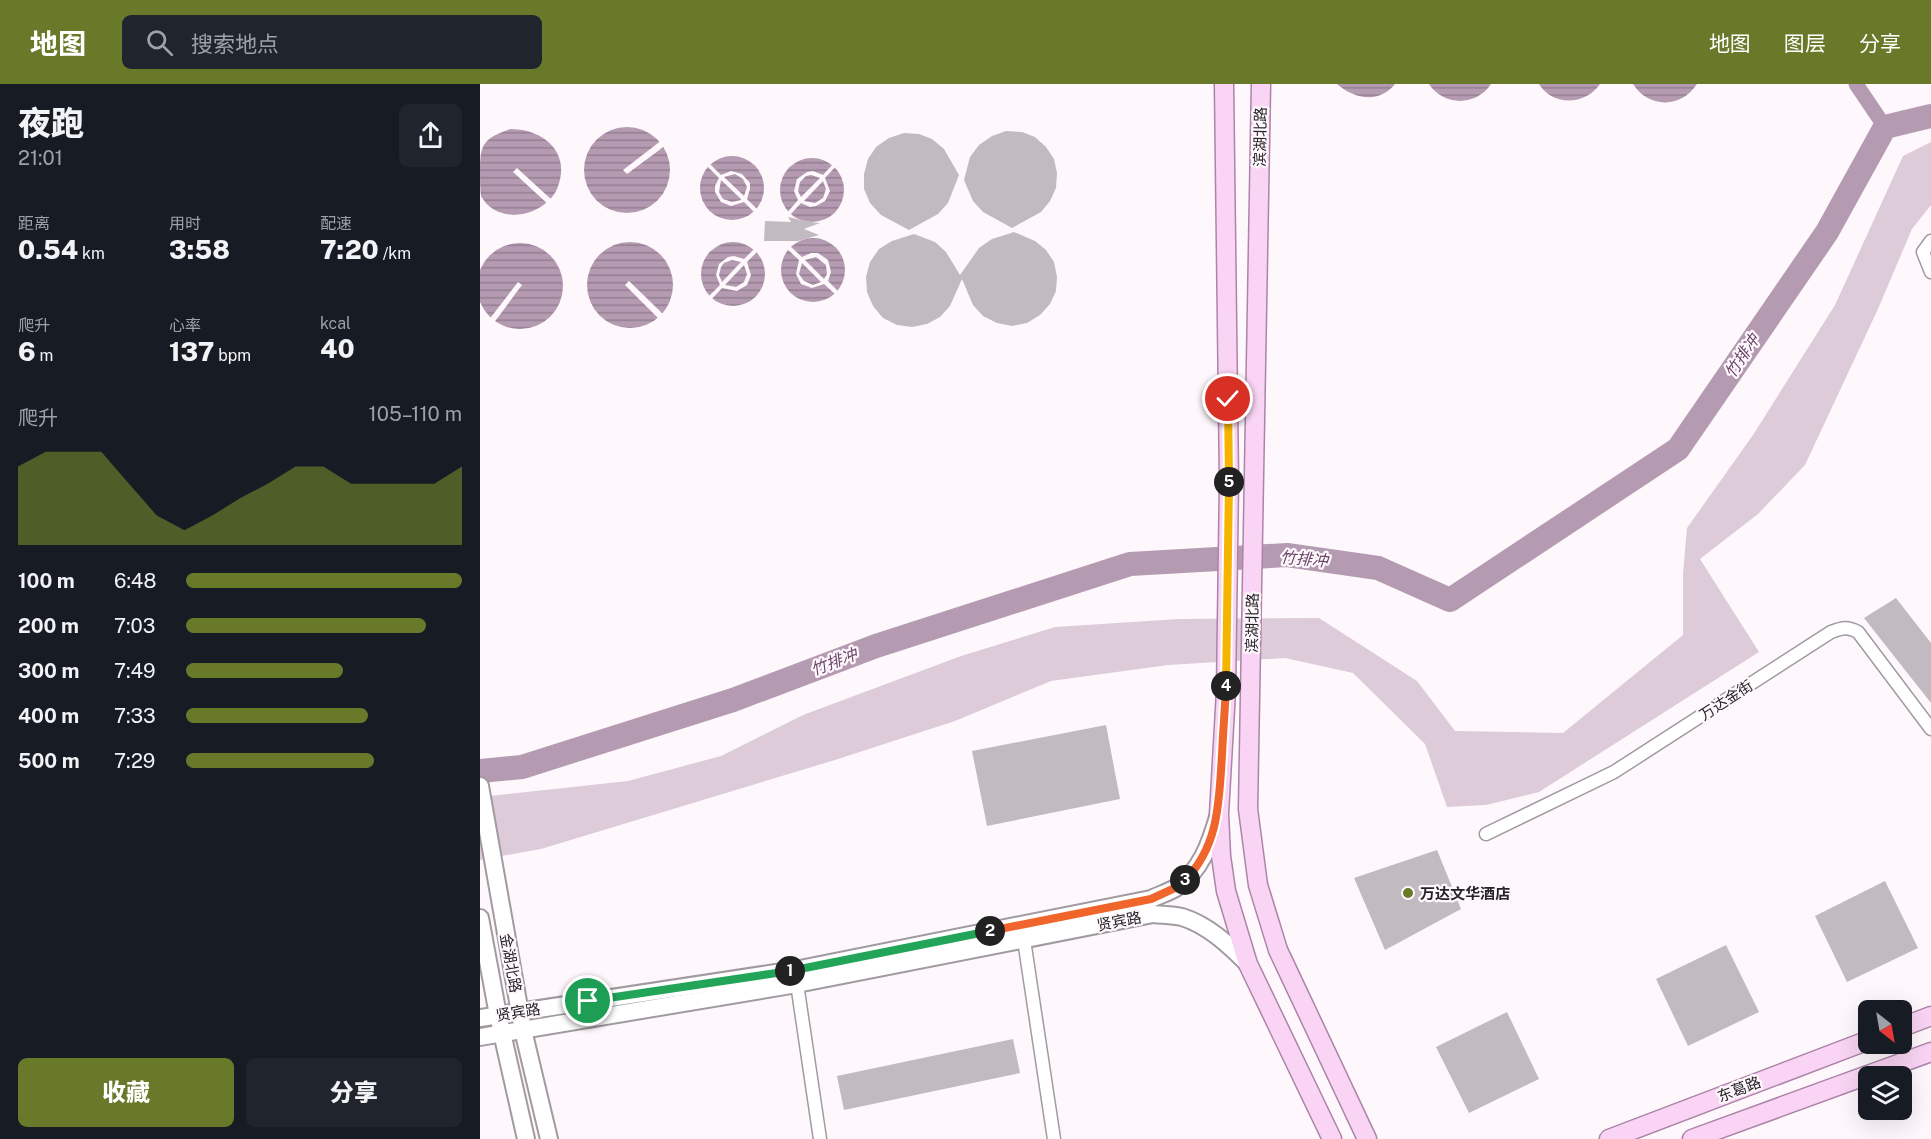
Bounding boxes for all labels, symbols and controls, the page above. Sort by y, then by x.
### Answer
search box [122,15,542,69]
icon: search [143,26,176,59]
text: 地图 [30,27,86,60]
text: 搜索地点 [191,31,279,57]
text: 地图 [1709,31,1751,56]
text: 图层 [1784,31,1826,56]
text: 分享 [1859,31,1901,56]
text: 夜跑 [18,104,84,142]
button: share [399,104,462,167]
street label: 滨湖北路 [1251,107,1269,167]
text: 21:01 [18,146,63,170]
text: 距离 [18,214,50,233]
text: 用时 [169,214,201,233]
text: 配速 [320,214,352,233]
text: 0.54 [18,234,78,265]
text: 3:58 [169,234,230,265]
text: 7:20 [320,234,379,265]
text: km [78,244,105,263]
text: /km [379,244,411,263]
text: kcal [320,314,351,333]
text: 爬升 [18,316,50,335]
text: 心率 [169,316,201,335]
water label: 竹排冲 [1721,329,1764,381]
text: 40 [320,333,355,364]
text: 6 [18,336,36,367]
text: 137 [169,336,214,367]
text: m [36,346,53,365]
text: bpm [214,346,251,365]
pin [1202,373,1253,424]
icon: check [1211,382,1244,415]
text: 105–110 m [369,402,462,426]
text: 爬升 [18,406,58,430]
pin: 5 [1214,467,1244,497]
text: 5 [1224,472,1234,491]
water label: 竹排冲 [1279,547,1331,571]
text: 100 m [18,569,75,593]
text: 6:48 [114,569,156,593]
street label: 滨湖北路 [1243,593,1261,653]
text: 200 m [18,614,79,638]
text: 7:03 [114,614,155,638]
water label: 竹排冲 [808,644,862,679]
text: 300 m [18,659,79,683]
text: 7:49 [114,659,155,683]
pin: 4 [1211,671,1241,701]
text: 4 [1221,676,1231,695]
street label: 万达金街 [1696,677,1756,723]
text: 400 m [18,704,79,728]
text: 7:33 [114,704,156,728]
text: 500 m [18,749,80,773]
text: 7:29 [114,749,155,773]
pin: 3 [1170,865,1200,895]
text: 3 [1180,870,1190,889]
place label: 万达文华酒店 [1420,885,1510,902]
marker: 万达文华酒店 [1401,886,1415,900]
street label: 贤宾路 [1095,908,1143,934]
pin: 2 [975,916,1005,946]
text: 2 [985,921,995,940]
street label: 金湖北路 [497,932,525,994]
pin: 1 [775,956,805,986]
text: 1 [787,961,793,980]
pin [562,975,613,1026]
icon: arrive [571,984,604,1017]
street label: 贤宾路 [494,1000,542,1024]
north arrow [1858,1000,1912,1054]
map controls [1858,1000,1912,1120]
button: 收藏 [18,1058,234,1127]
button: 分享 [246,1058,462,1127]
button: layers [1858,1066,1912,1120]
street label: 东葛路 [1715,1073,1763,1105]

